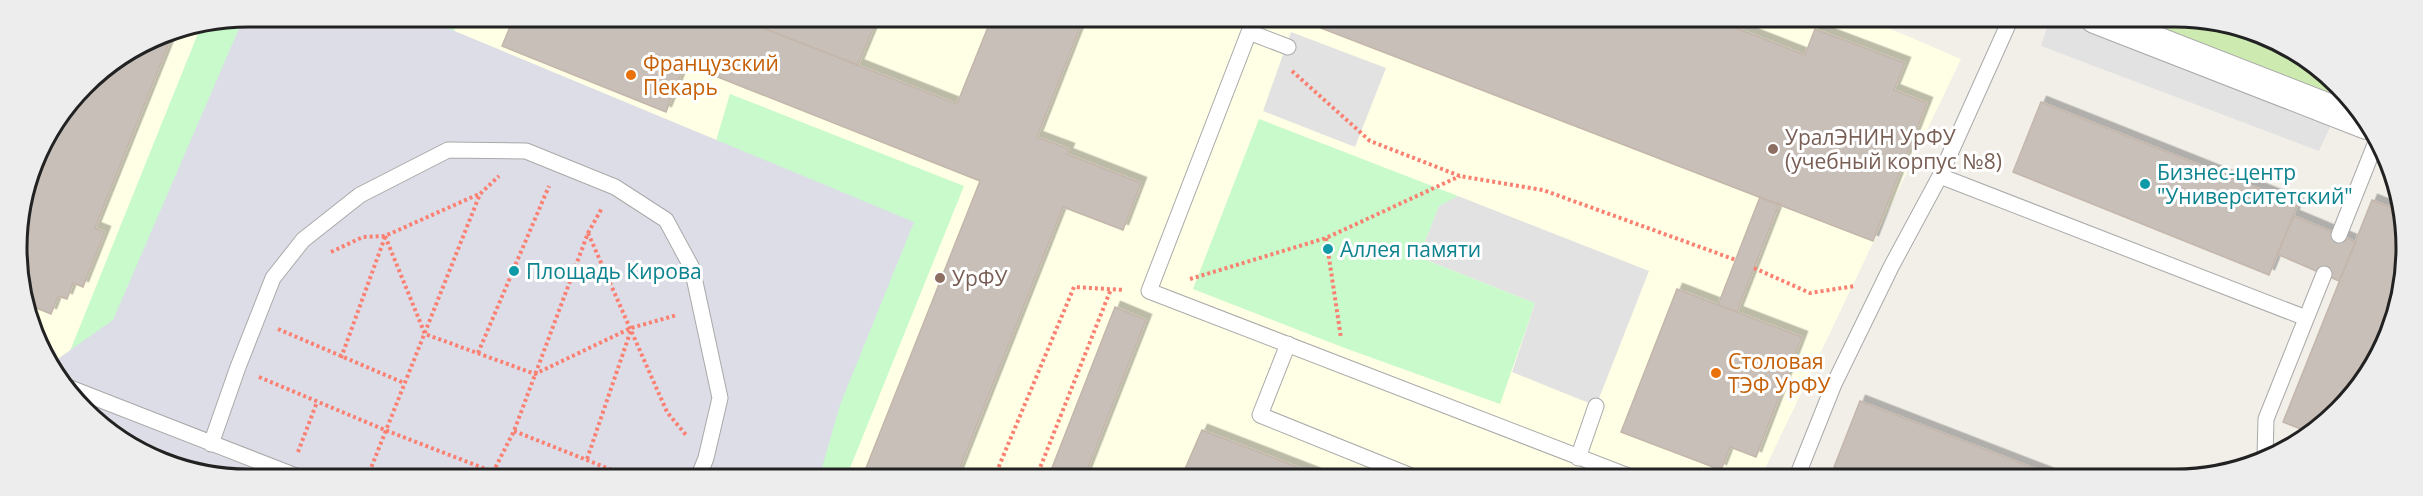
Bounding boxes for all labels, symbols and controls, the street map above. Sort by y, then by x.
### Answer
place label: Французский Пекарь [643,49,779,101]
marker: Французский Пекарь [624,68,638,82]
place label: УралЭНИН УрФУ (учебный корпус №8) [1785,123,2002,175]
marker: УралЭНИН УрФУ (учебный корпус №8) [1766,142,1780,156]
place label: Бизнес-центр "Университетский" [2157,158,2353,210]
marker: Бизнес-центр "Университетский" [2138,177,2152,191]
place label: Аллея памяти [1340,235,1481,263]
marker: Аллея памяти [1321,242,1335,256]
place label: Площадь Кирова [526,257,702,285]
marker: Площадь Кирова [507,264,521,278]
place label: УрФУ [952,264,1008,292]
marker: УрФУ [933,271,947,285]
place label: Столовая ТЭФ УрФУ [1728,347,1831,399]
marker: Столовая ТЭФ УрФУ [1709,366,1723,380]

